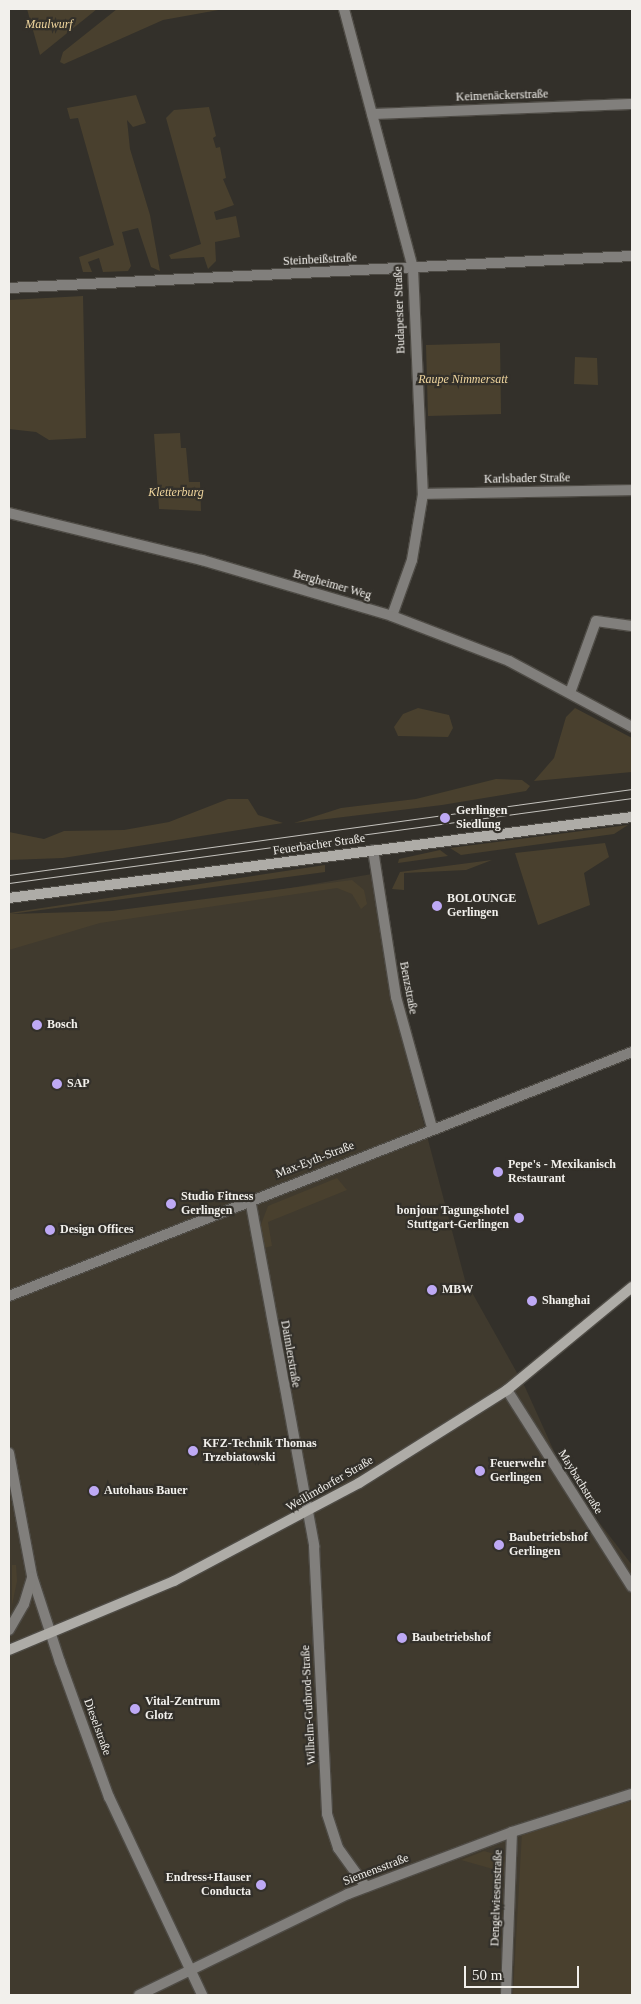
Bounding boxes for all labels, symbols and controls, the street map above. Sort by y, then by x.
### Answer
park label: Maulwurf [25,18,73,32]
street label: Keimenäckerstraße [455,87,549,105]
street label: Steinbeißstraße [283,251,357,269]
street label: Budapester Straße [391,266,409,354]
park label: Raupe Nimmersatt [418,373,508,387]
street label: Karlsbader Straße [484,471,570,487]
park label: Kletterburg [148,486,204,500]
street label: Bergheimer Weg [291,567,373,603]
place label: Gerlingen Siedlung [456,804,507,832]
marker: Gerlingen Siedlung [438,811,452,825]
street label: Feuerbacher Straße [272,831,366,859]
place label: BOLOUNGE Gerlingen [447,892,516,920]
marker: BOLOUNGE Gerlingen [431,900,443,912]
street label: Benzstraße [396,960,420,1016]
place label: Bosch [47,1018,78,1032]
marker: Bosch [31,1019,43,1031]
place label: SAP [67,1077,90,1091]
marker: SAP [51,1078,63,1090]
street label: Max-Eyth-Straße [274,1138,356,1182]
place label: Pepe's - Mexikanisch Restaurant [508,1158,616,1186]
marker: Pepe's - Mexikanisch Restaurant [492,1166,504,1178]
place label: Studio Fitness Gerlingen [181,1190,253,1218]
marker: Studio Fitness Gerlingen [165,1198,177,1210]
place label: bonjour Tagungshotel Stuttgart-Gerlingen [396,1204,509,1232]
marker: bonjour Tagungshotel Stuttgart-Gerlingen [513,1212,525,1224]
place label: Design Offices [60,1223,134,1237]
marker: Design Offices [44,1224,56,1236]
place label: MBW [442,1283,473,1297]
marker: MBW [426,1284,438,1296]
place label: Shanghai [542,1294,590,1308]
marker: Shanghai [526,1295,538,1307]
street label: Daimlerstraße [277,1319,303,1389]
place label: KFZ-Technik Thomas Trzebiatowski [203,1437,317,1465]
marker: KFZ-Technik Thomas Trzebiatowski [187,1445,199,1457]
street label: Maybachstraße [554,1447,606,1517]
street label: Weilimdorfer Straße [284,1453,376,1515]
place label: Feuerwehr Gerlingen [490,1457,546,1485]
marker: Feuerwehr Gerlingen [474,1465,486,1477]
place label: Autohaus Bauer [104,1484,188,1498]
marker: Autohaus Bauer [88,1485,100,1497]
place label: Baubetriebshof Gerlingen [509,1531,588,1559]
marker: Baubetriebshof Gerlingen [493,1539,505,1551]
place label: Baubetriebshof [412,1631,491,1645]
marker: Baubetriebshof [396,1632,408,1644]
street label: Wilhelm-Gutbrod-Straße [299,1645,319,1765]
place label: Vital-Zentrum Glotz [145,1695,220,1723]
street label: Dieselstraße [80,1697,114,1757]
marker: Vital-Zentrum Glotz [129,1703,141,1715]
street label: Dengelwiesenstraße [488,1849,506,1947]
street label: Siemensstraße [341,1851,411,1889]
place label: Endress+Hauser Conducta [166,1871,251,1899]
marker: Endress+Hauser Conducta [255,1879,267,1891]
scale bar [466,1956,581,1988]
text: 50 m [472,1967,502,1983]

